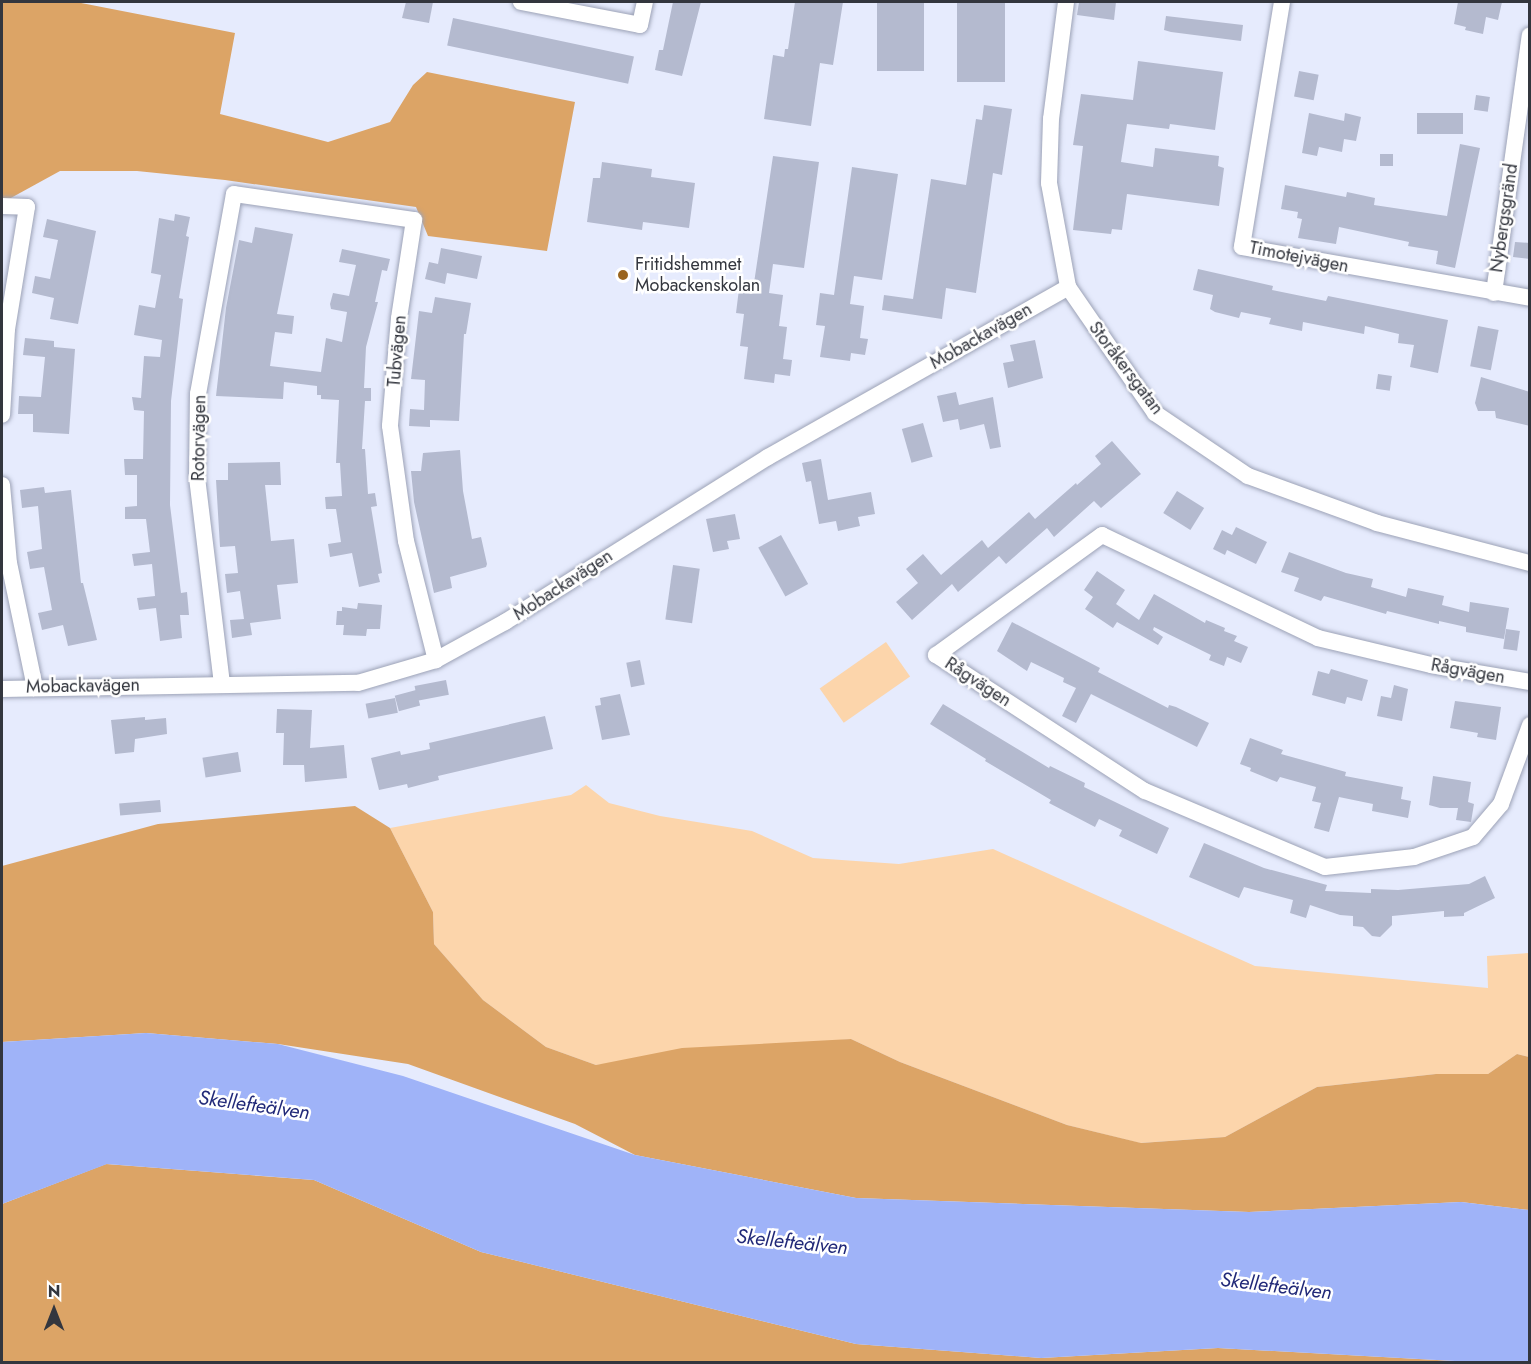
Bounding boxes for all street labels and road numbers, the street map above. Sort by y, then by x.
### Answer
street label: Nybergsgränd [1486,162,1522,274]
street label: Timotejvägen [1248,237,1350,277]
street label: Mobackavägen [926,298,1036,374]
street label: Tubvägen [383,314,411,388]
street label: Storåkersgatan [1084,317,1168,419]
street label: Rotorvägen [187,395,211,481]
street label: Mobackavägen [509,545,617,625]
street label: Rågvägen [941,653,1015,711]
street label: Rågvägen [1429,654,1507,688]
street label: Mobackavägen [26,674,140,698]

